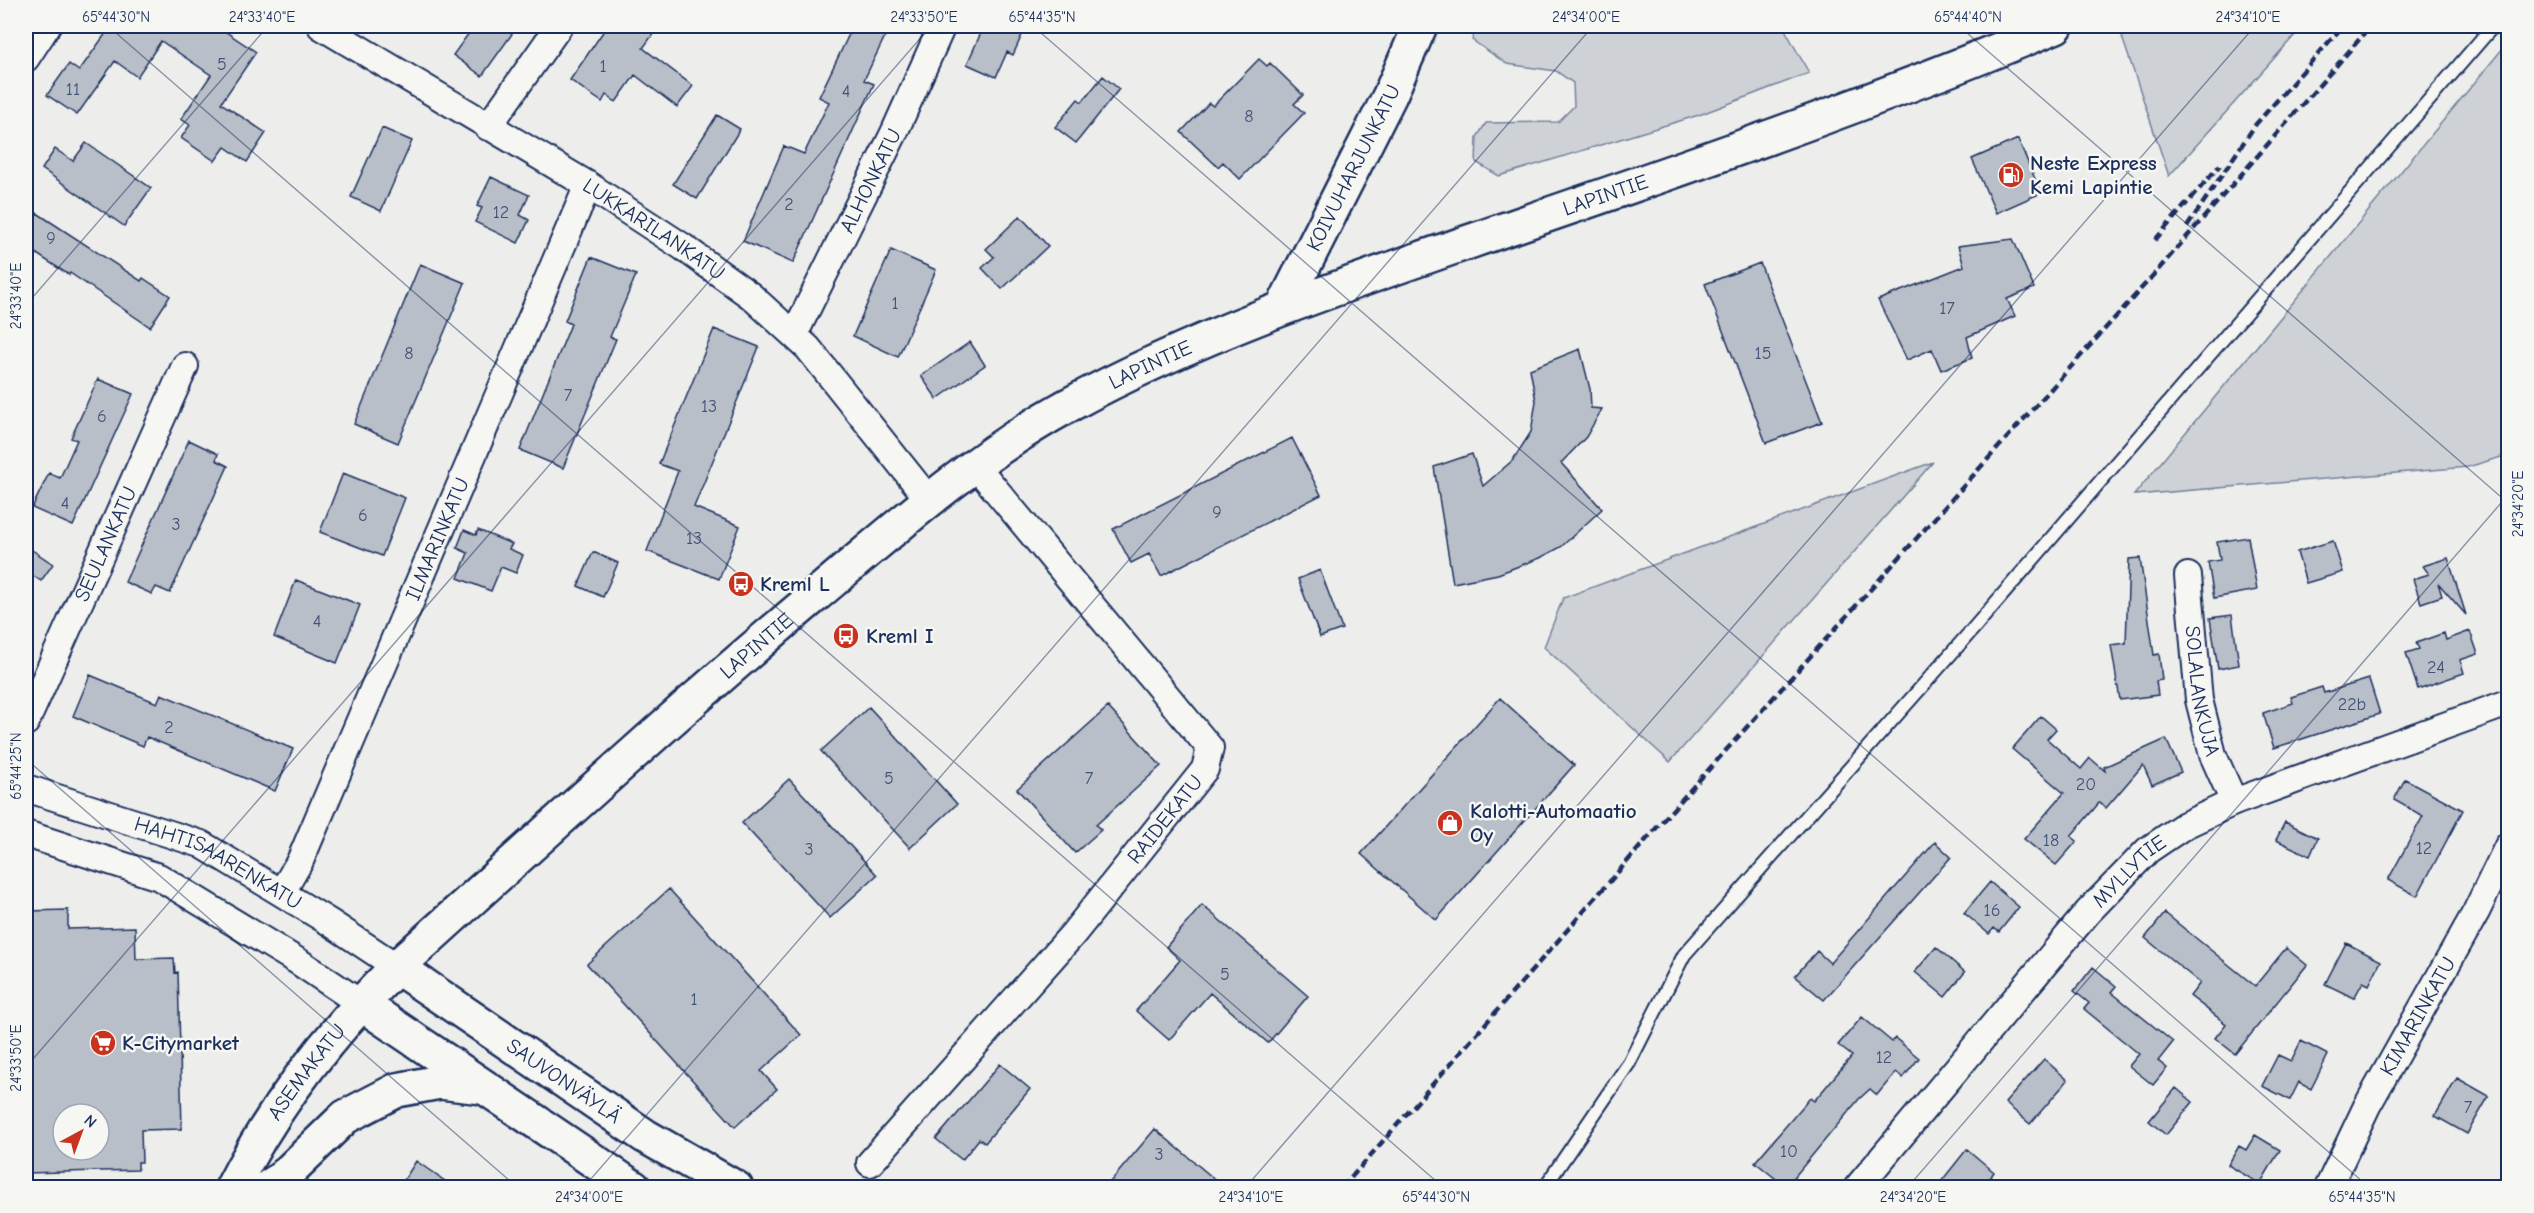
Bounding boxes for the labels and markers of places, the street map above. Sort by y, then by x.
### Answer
place label: Neste Express Kemi Lapintie [2030,151,2157,199]
fuel station icon: Neste Express Kemi Lapintie [1996,160,2026,190]
bus stop icon: Kreml L [726,569,756,599]
place label: Kreml L [760,572,830,596]
bus stop icon: Kreml I [831,621,861,651]
place label: Kreml I [866,624,934,648]
place label: Kalotti-Automaatio Oy [1470,799,1637,847]
shop icon: Kalotti-Automaatio Oy [1435,808,1465,838]
supermarket icon: K-Citymarket [88,1028,118,1058]
place label: K-Citymarket [122,1031,240,1055]

